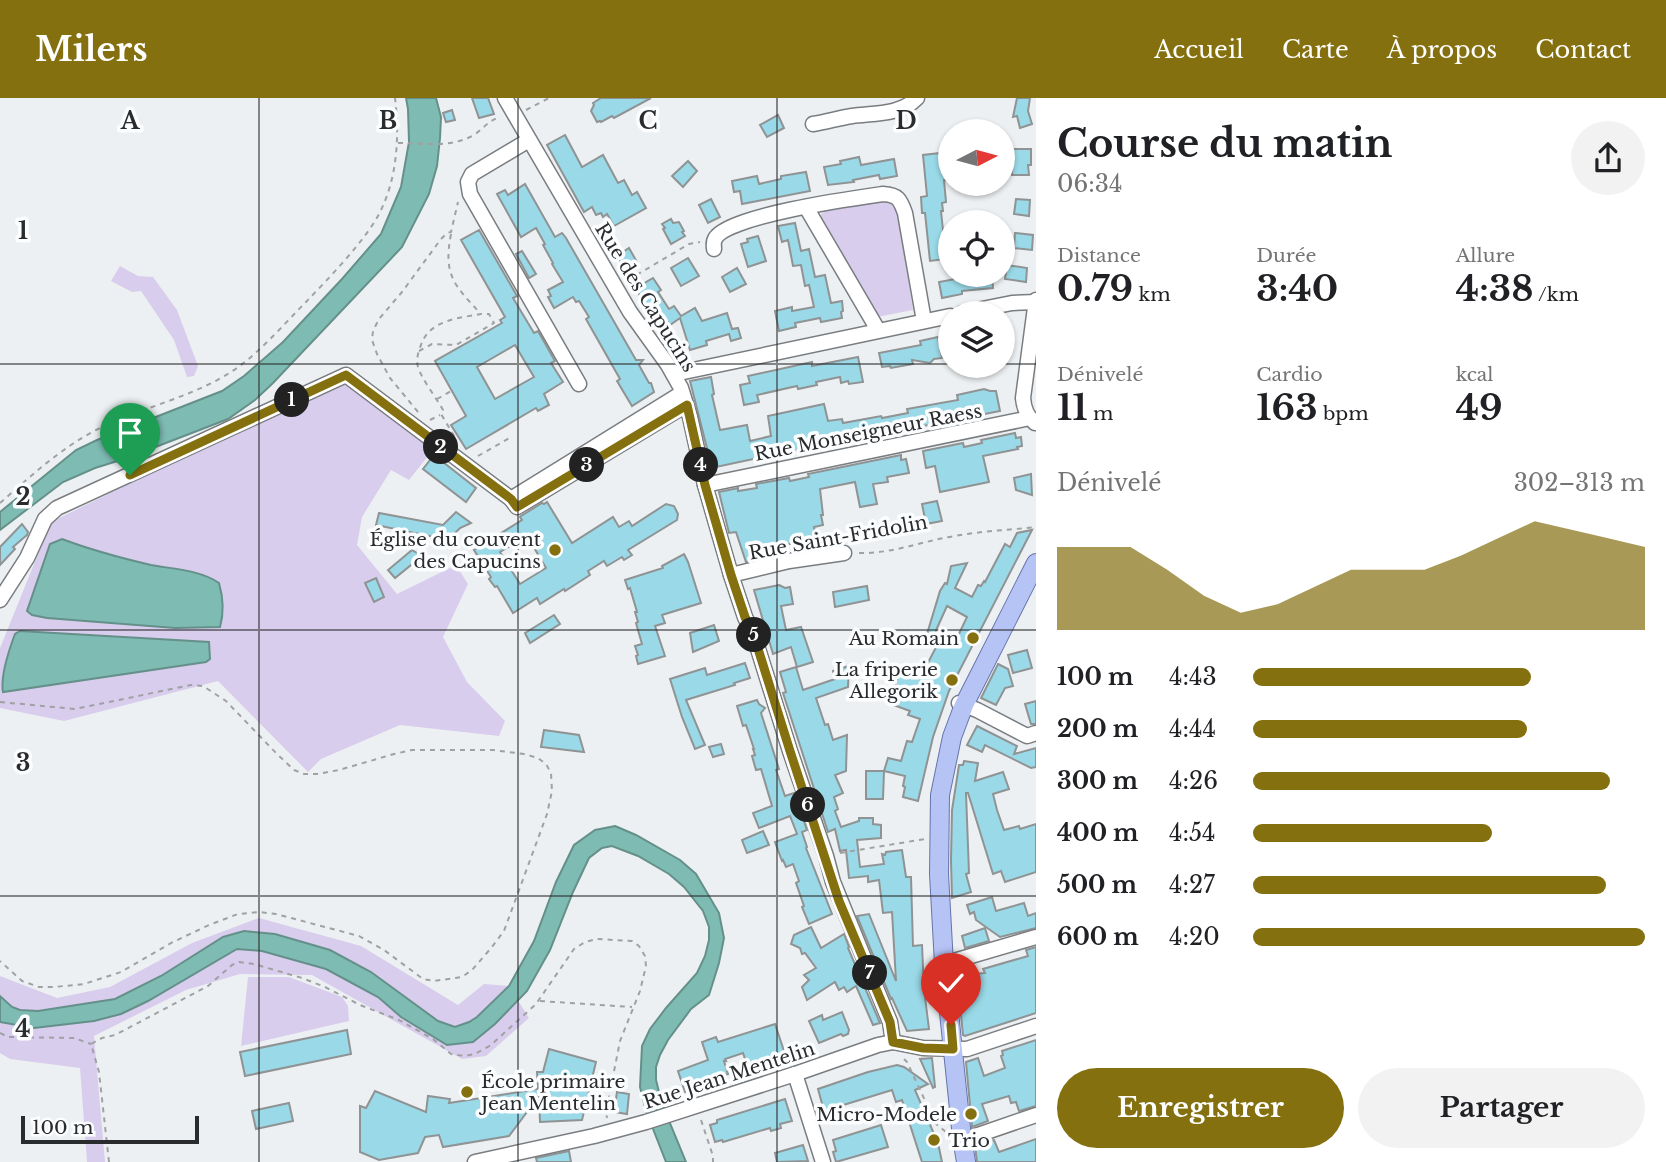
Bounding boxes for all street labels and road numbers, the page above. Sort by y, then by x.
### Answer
street label: Rue des Capucins [590,218,701,376]
street label: Rue Monseigneur Raess [752,399,984,466]
street label: Rue Saint-Fridolin [747,510,929,565]
street label: Rue Jean Mentelin [640,1037,818,1114]

